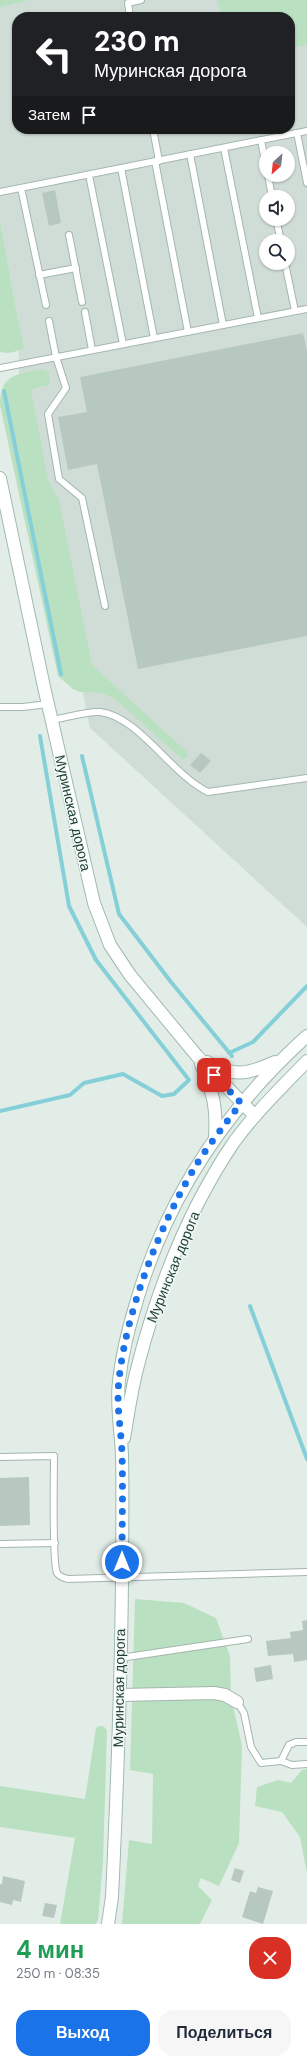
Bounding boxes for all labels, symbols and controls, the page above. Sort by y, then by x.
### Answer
text: 230 m [94,23,180,60]
icon: left [28,28,80,80]
text: Муринская дорога [94,59,247,83]
icon: arrive [78,104,100,126]
text: Затем [28,105,70,125]
north arrow [259,146,295,182]
map controls [259,146,295,270]
button: sound [259,190,295,226]
button: search [259,234,295,270]
street label: Муринская дорога [51,753,95,873]
pin [197,1058,231,1092]
icon: arrive [203,1064,225,1086]
street label: Муринская дорога [142,1208,204,1325]
position arrow [101,1541,143,1583]
street label: Муринская дорога [109,1628,129,1747]
text: 4 мин [16,1934,84,1965]
button: close [249,1937,291,1979]
text: 250 m · 08:35 [16,1965,100,1982]
button: Выход [16,2010,150,2056]
button: Поделиться [158,2010,291,2056]

